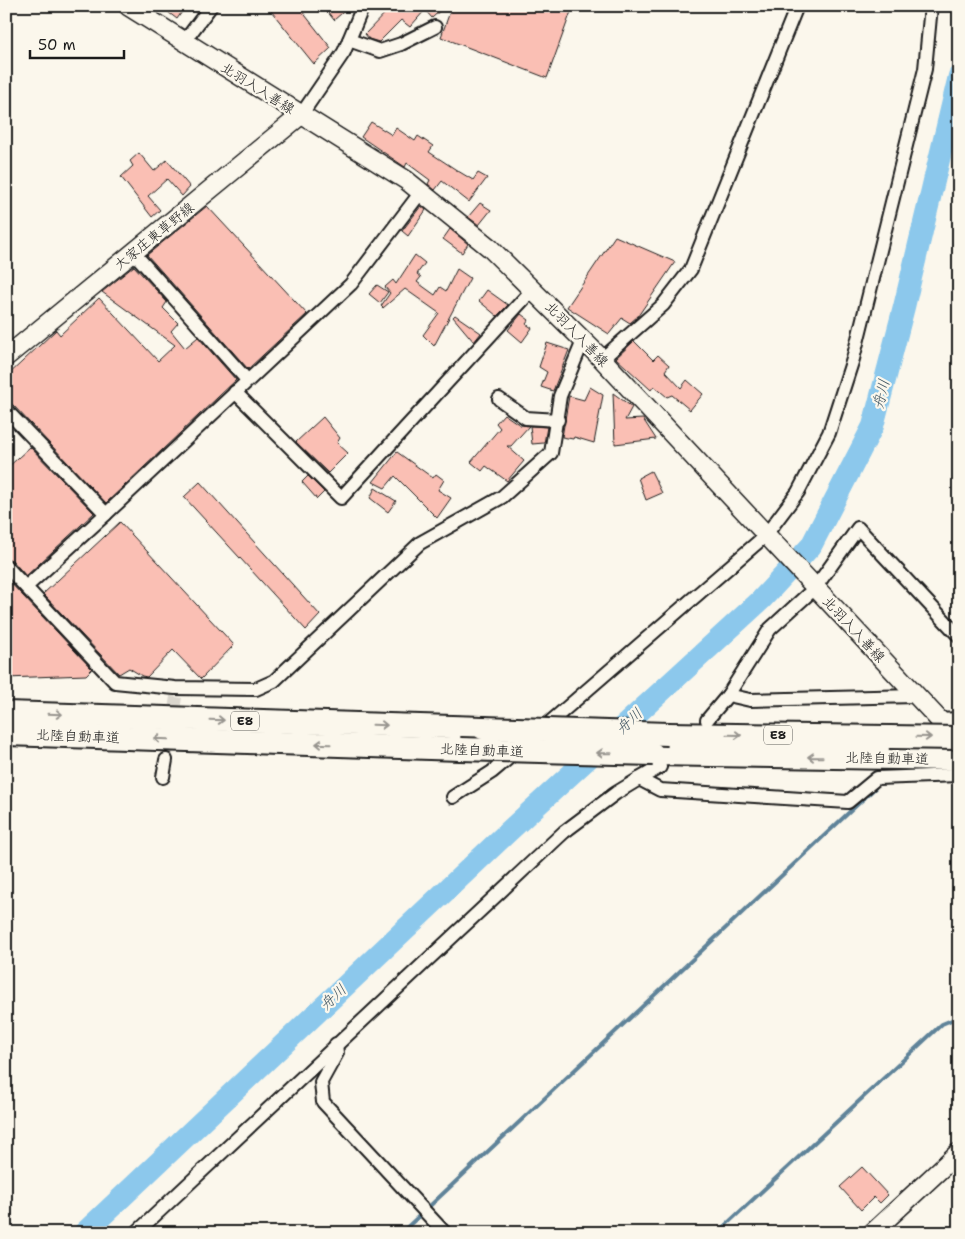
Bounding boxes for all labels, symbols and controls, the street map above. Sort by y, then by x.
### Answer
scale bar [30,28,124,60]
text: 50 m [38,35,76,55]
street label: 北羽入入善線 [218,58,298,118]
street label: 大家庄東草野線 [110,198,198,274]
street label: 北羽入入善線 [541,298,613,370]
water label: 舟川 [868,377,894,411]
street label: 北羽入入善線 [819,592,889,666]
water label: 舟川 [611,703,647,739]
one-way arrow [47,710,63,719]
road number: E8 [231,711,259,730]
one-way arrow [209,715,225,725]
one-way arrow [372,720,388,730]
street label: 北陸自動車道 [36,726,120,746]
road number: E8 [764,726,792,744]
one-way arrow [726,730,742,740]
one-way arrow [915,732,931,742]
one-way arrow [153,734,170,744]
one-way arrow [316,740,332,749]
street label: 北陸自動車道 [440,740,524,760]
one-way arrow [597,748,613,758]
street label: 北陸自動車道 [845,748,929,768]
one-way arrow [807,753,823,762]
water label: 舟川 [315,979,351,1015]

